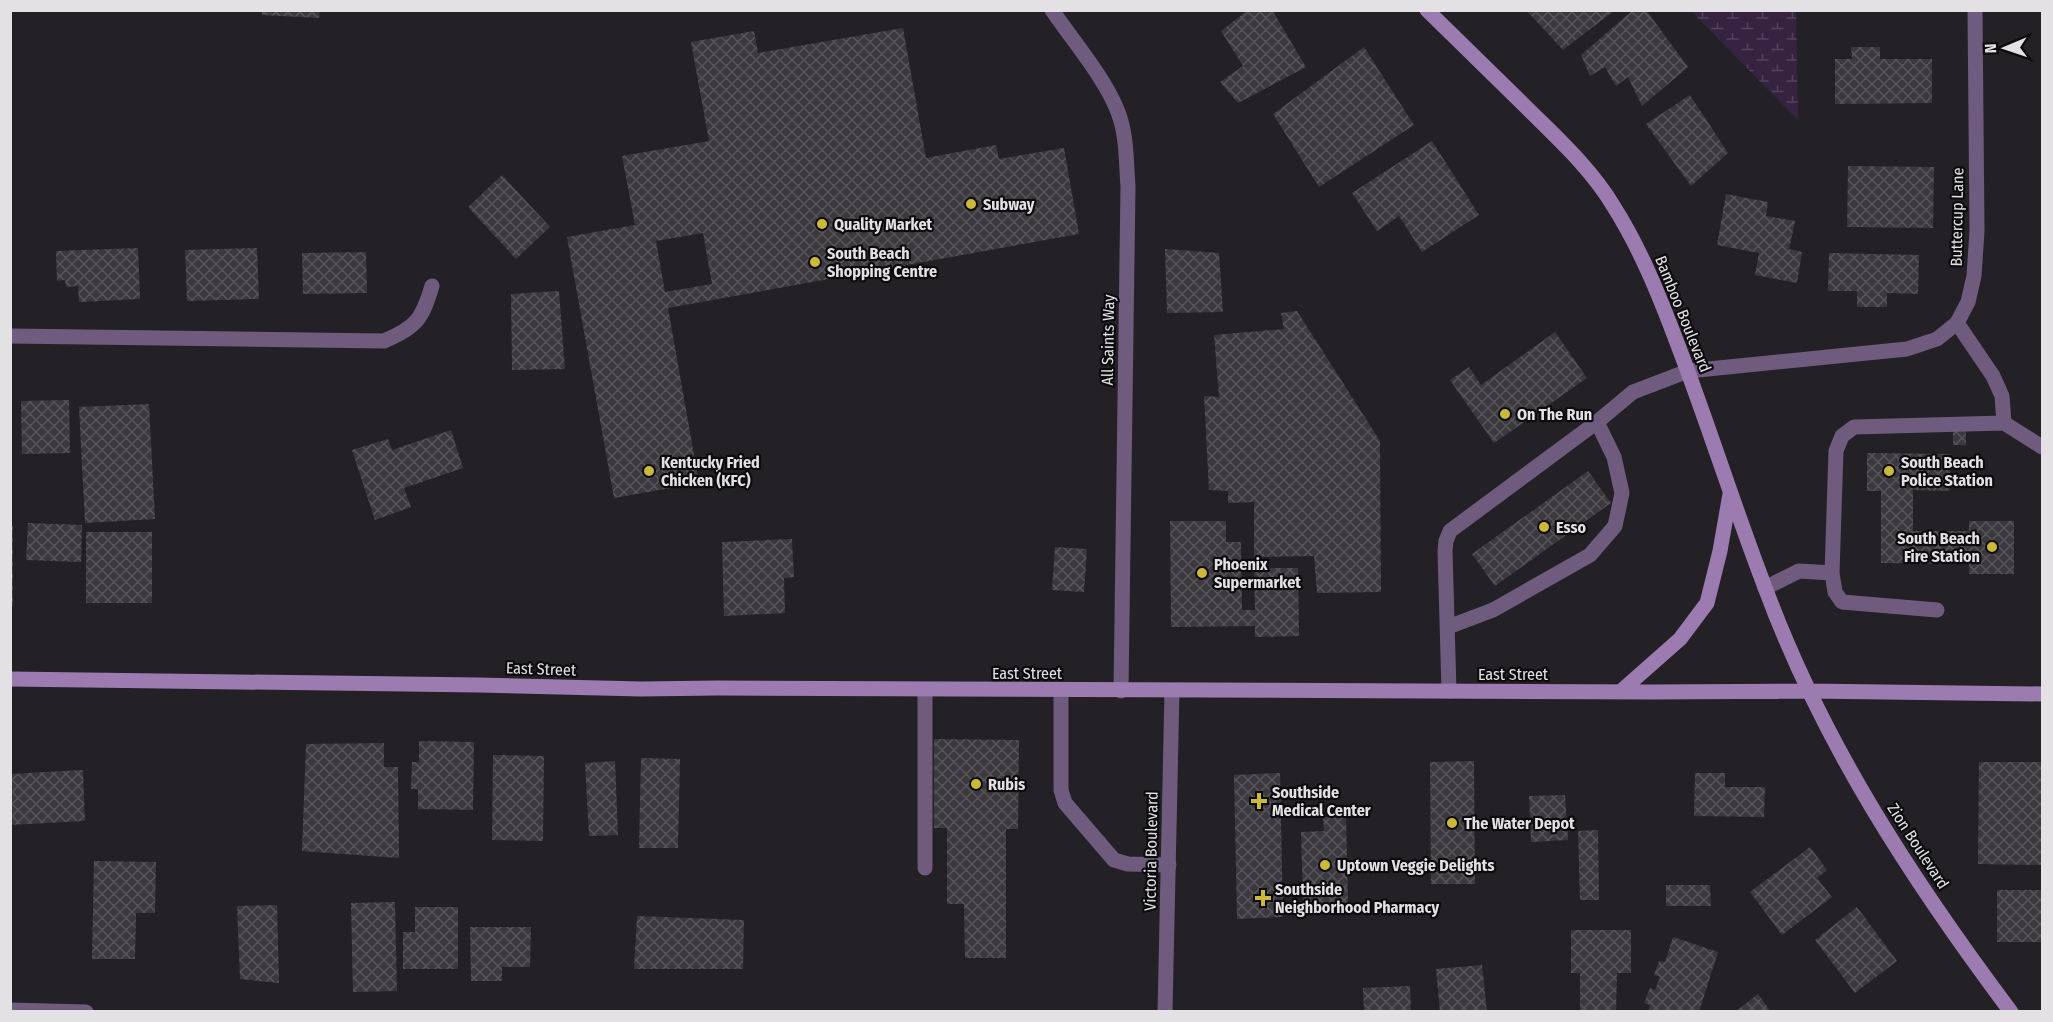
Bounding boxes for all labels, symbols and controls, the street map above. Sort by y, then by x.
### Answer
north arrow [1975,18,2035,78]
text: N [1981,43,2000,54]
street label: Buttercup Lane [1947,167,1967,267]
place label: Subway [983,195,1035,214]
marker: Subway [964,197,978,211]
place label: Quality Market [834,215,933,234]
marker: Quality Market [815,217,829,231]
place label: South Beach Shopping Centre [827,244,937,281]
street label: Bamboo Boulevard [1651,253,1715,375]
marker: South Beach Shopping Centre [808,255,822,269]
street label: All Saints Way [1098,294,1118,386]
place label: On The Run [1517,405,1592,424]
marker: On The Run [1498,407,1512,421]
place label: Kentucky Fried Chicken (KFC) [661,453,760,490]
place label: South Beach Police Station [1901,453,1993,490]
marker: Kentucky Fried Chicken (KFC) [642,464,656,478]
marker: South Beach Police Station [1882,464,1896,478]
place label: Esso [1556,518,1586,537]
marker: Esso [1537,520,1551,534]
place label: South Beach Fire Station [1897,529,1980,566]
marker: South Beach Fire Station [1985,540,1999,554]
place label: Phoenix Supermarket [1214,555,1301,592]
marker: Phoenix Supermarket [1195,566,1209,580]
street label: East Street [506,658,577,680]
street label: East Street [992,664,1063,683]
street label: East Street [1478,665,1549,684]
place label: Rubis [988,775,1025,794]
marker: Rubis [969,777,983,791]
place label: Southside Medical Center [1272,783,1371,820]
street label: Victoria Boulevard [1140,791,1162,911]
marker: Southside Medical Center [1250,792,1268,810]
street label: Zion Boulevard [1883,800,1953,892]
place label: The Water Depot [1464,814,1575,833]
marker: The Water Depot [1445,816,1459,830]
place label: Uptown Veggie Delights [1337,856,1494,875]
marker: Uptown Veggie Delights [1318,858,1332,872]
place label: Southside Neighborhood Pharmacy [1275,880,1439,917]
marker: Southside Neighborhood Pharmacy [1256,891,1270,905]

